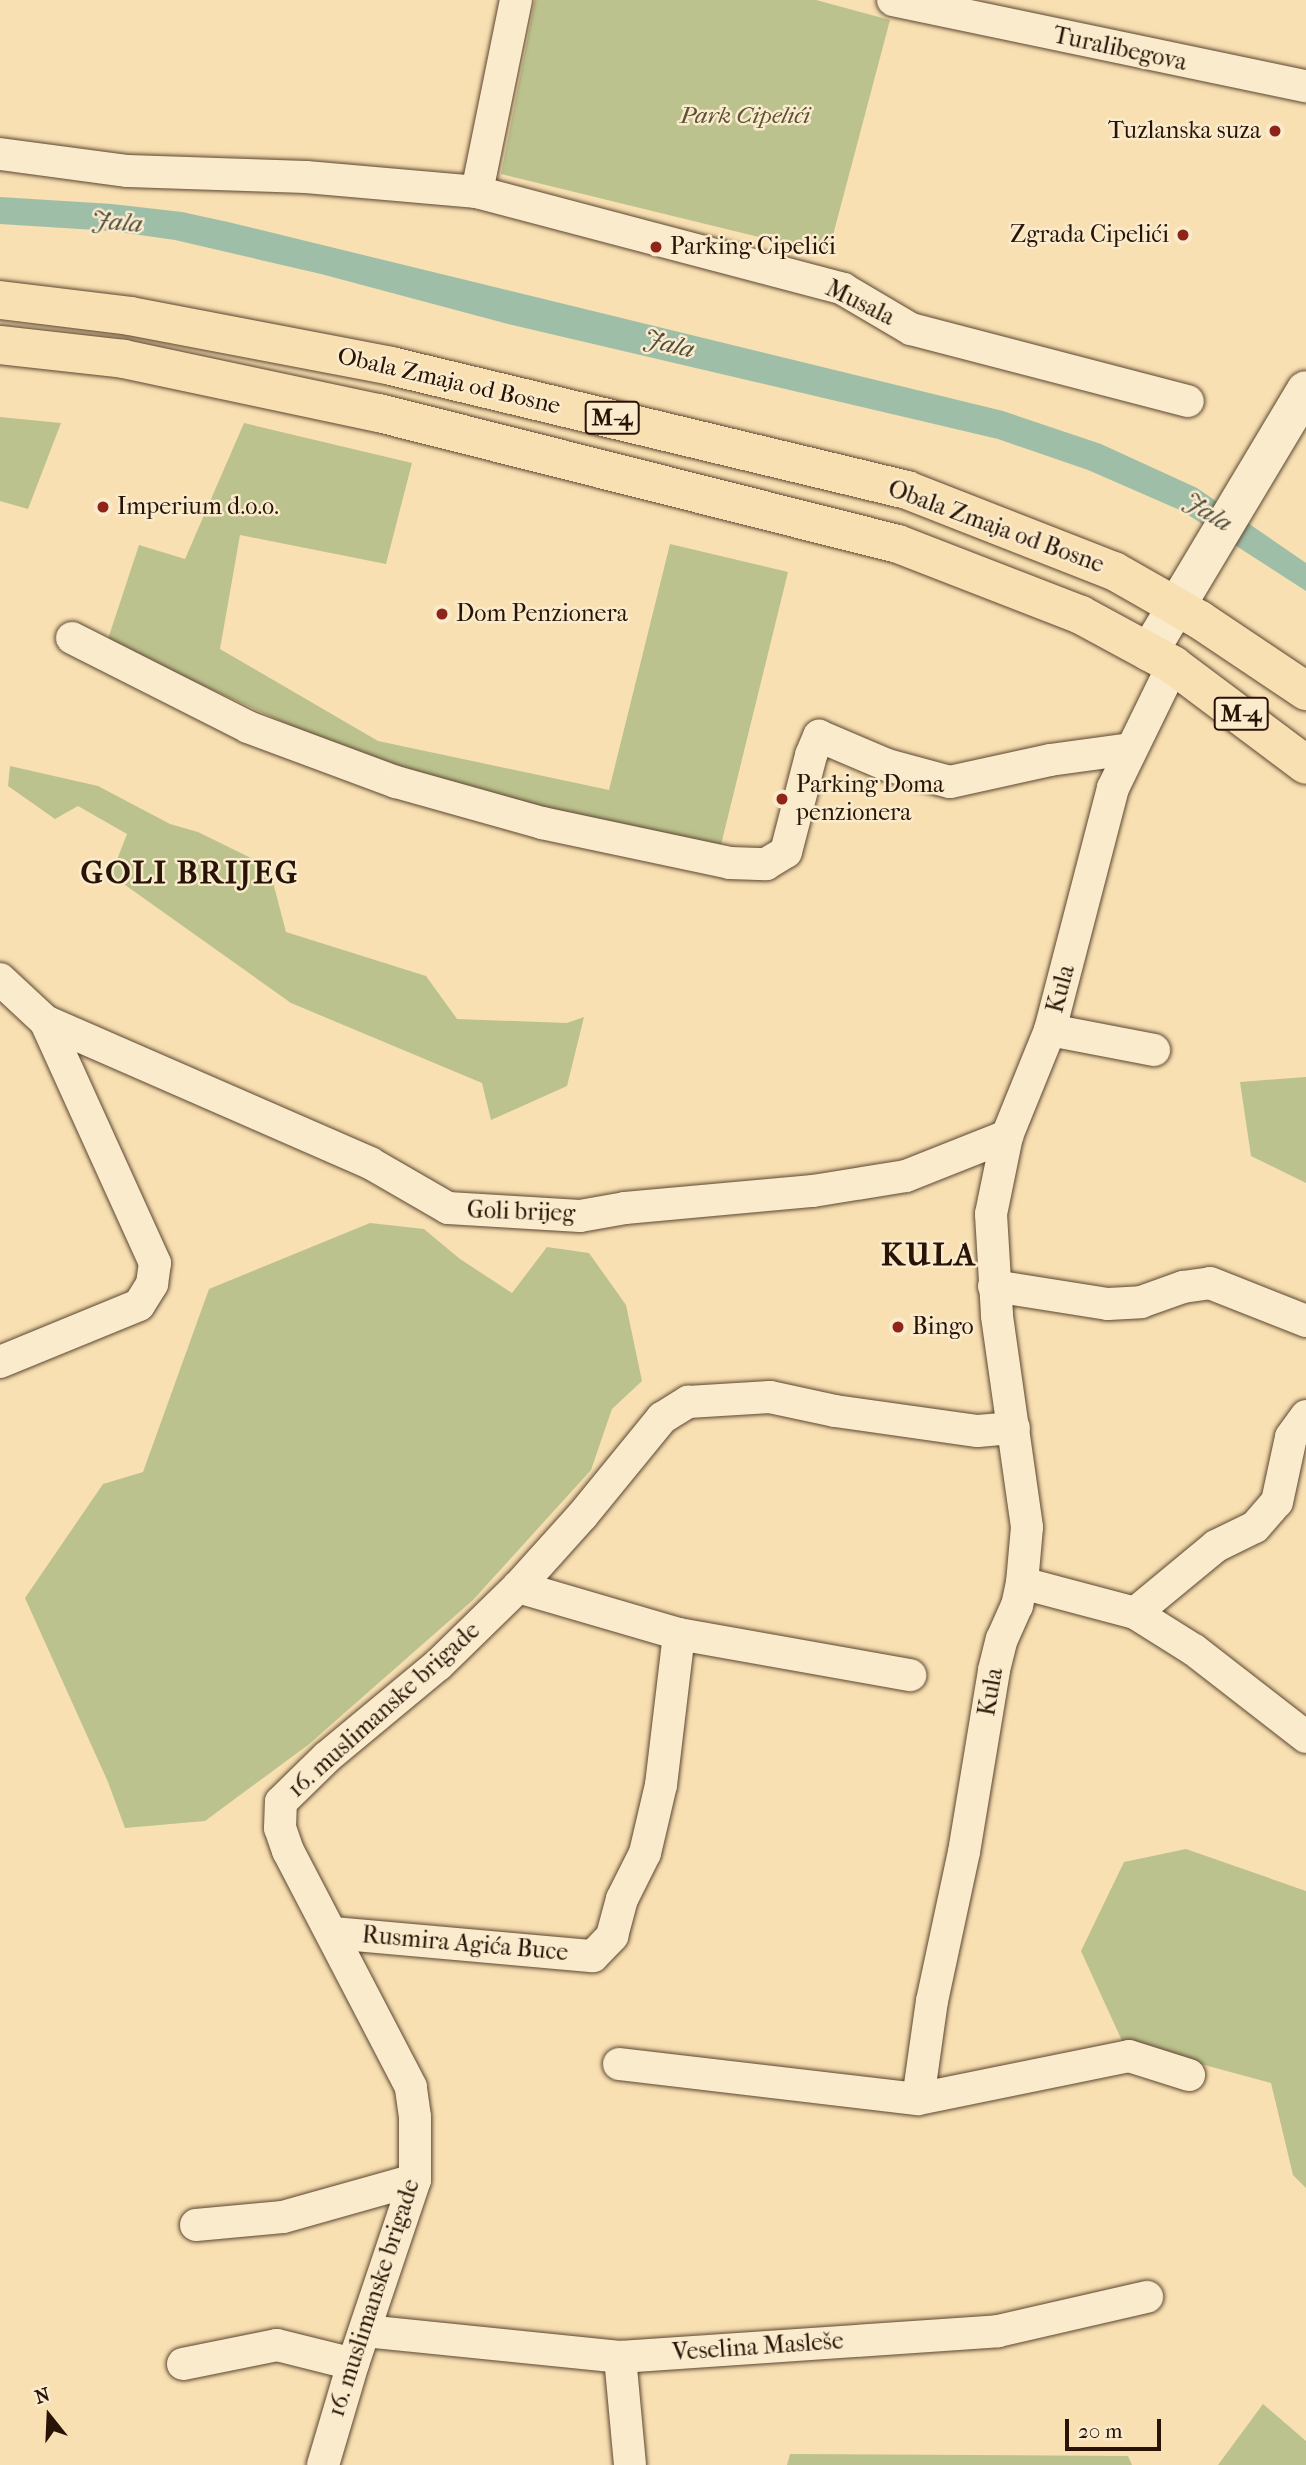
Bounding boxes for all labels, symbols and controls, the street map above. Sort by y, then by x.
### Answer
street label: Turalibegova [1051,21,1189,77]
park label: Park Cipelići [680,102,810,130]
place label: Tuzlanska suza [1108,117,1261,145]
marker: Tuzlanska suza [1267,123,1283,139]
water label: Jala [90,204,144,240]
place label: Zgrada Cipelići [1010,221,1169,249]
marker: Zgrada Cipelići [1175,227,1191,243]
place label: Parking Cipelići [670,233,836,261]
marker: Parking Cipelići [648,239,664,255]
street label: Musala [821,274,899,332]
water label: Jala [640,323,698,365]
street label: Obala Zmaja od Bosne [335,341,563,421]
road number: M-4 [584,398,640,438]
street label: Obala Zmaja od Bosne [884,474,1108,580]
water label: Jala [1178,485,1238,539]
place label: Imperium d.o.o. [117,493,279,521]
marker: Imperium d.o.o. [95,499,111,515]
place label: Dom Penzionera [456,600,628,628]
marker: Dom Penzionera [434,606,450,622]
road number: M-4 [1213,694,1269,734]
place label: Parking Doma penzionera [796,771,944,827]
marker: Parking Doma penzionera [774,791,790,807]
district label: GOLI BRIJEG [82,854,298,892]
street label: Kula [1041,962,1081,1016]
street label: Goli brijeg [466,1196,576,1228]
district label: KULA [882,1236,976,1274]
place label: Bingo [912,1313,974,1341]
marker: Bingo [890,1319,906,1335]
street label: 16. muslimanske brigade [282,1616,486,1804]
street label: Kula [973,1666,1009,1718]
street label: Rusmira Agića Buce [361,1921,569,1967]
street label: 16. muslimanske brigade [322,2175,426,2421]
street label: Veselina Masleše [671,2327,845,2367]
north arrow [14,2381,84,2451]
text: N [32,2383,53,2409]
scale bar [1068,2406,1164,2450]
text: 20 m [1078,2419,1122,2443]

